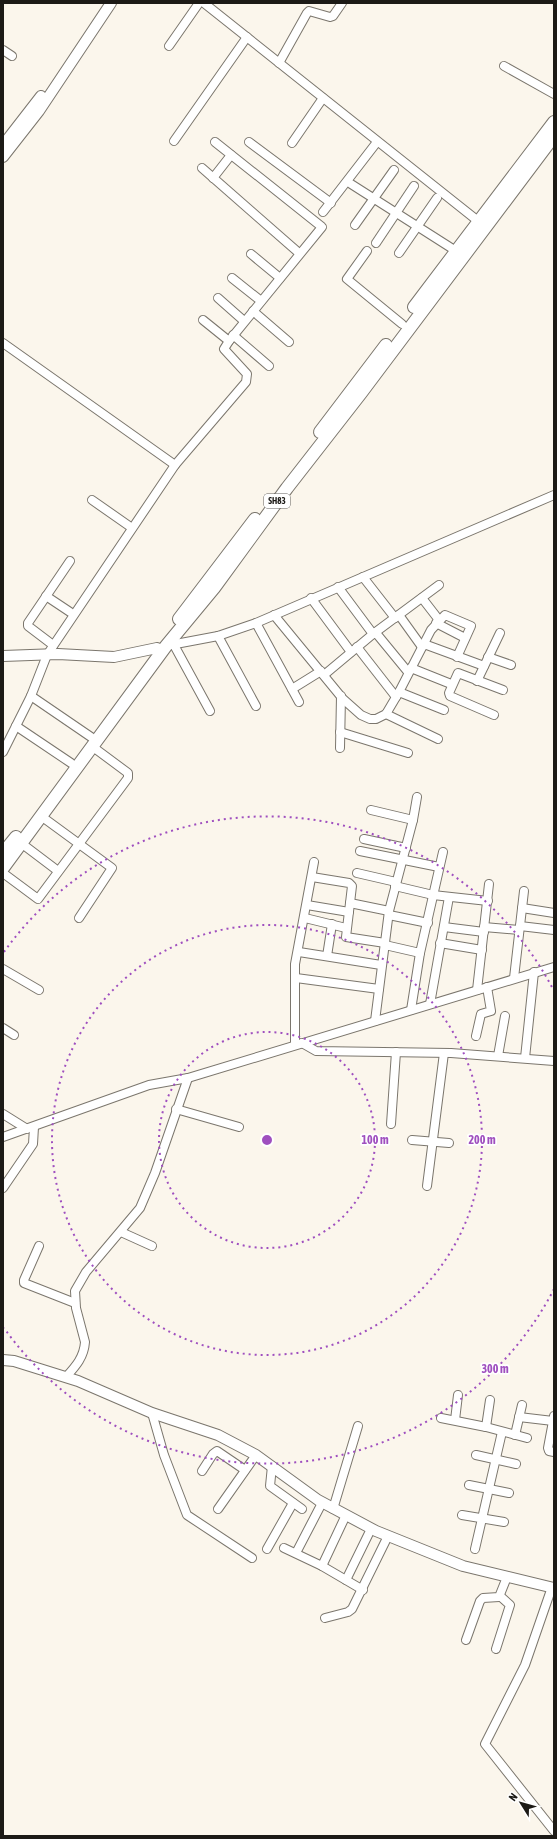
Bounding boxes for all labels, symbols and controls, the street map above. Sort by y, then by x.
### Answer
road number: SH83 [264,494,290,508]
centre of rings [260,1133,274,1147]
text: 100 m [361,1133,389,1147]
text: 200 m [468,1133,496,1147]
text: 300 m [481,1362,509,1376]
north arrow [501,1783,541,1823]
text: N [506,1791,520,1803]

